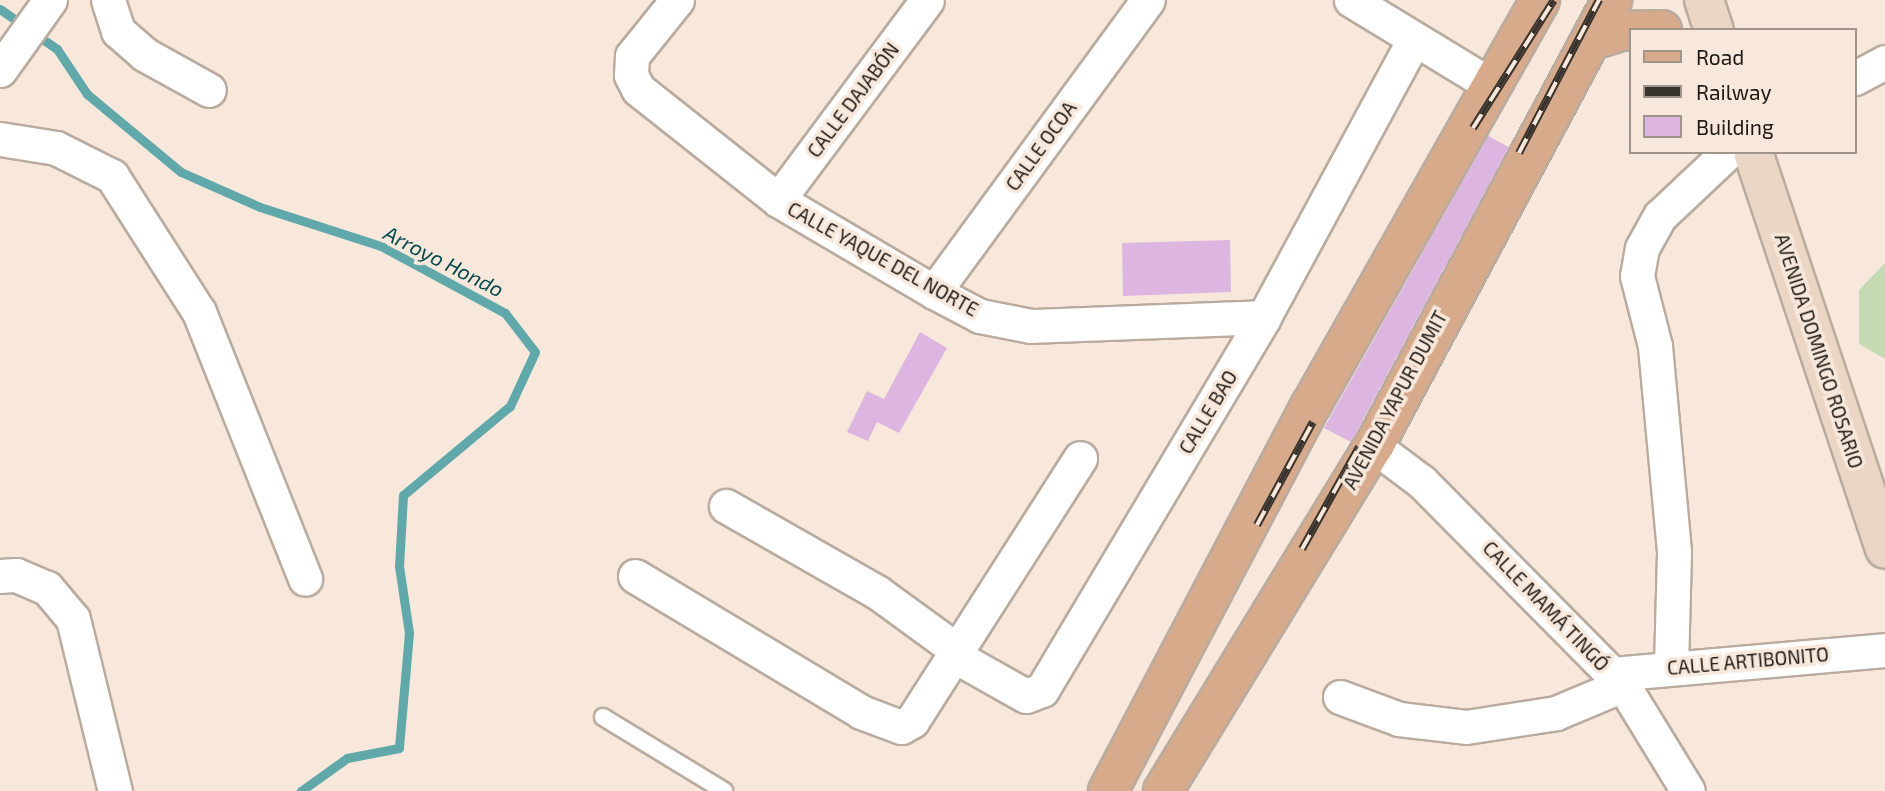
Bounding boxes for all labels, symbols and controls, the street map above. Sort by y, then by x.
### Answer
legend [1630,28,1857,154]
street label: CALLE DAJABÓN [803,38,903,162]
text: Road [1696,44,1744,69]
text: Railway [1696,79,1772,104]
street label: CALLE OCOA [1001,97,1081,195]
text: Building [1696,114,1774,139]
street label: CALLE YAQUE DEL NORTE [783,197,983,321]
water label: Arroyo Hondo [380,220,508,302]
street label: AVENIDA DOMINGO ROSARIO [1770,231,1868,471]
street label: AVENIDA YAPUR DUMIT [1338,306,1452,494]
street label: CALLE BAO [1174,366,1242,458]
street label: CALLE MAMÁ TINGÓ [1478,536,1614,676]
street label: CALLE ARTIBONITO [1666,643,1830,679]

